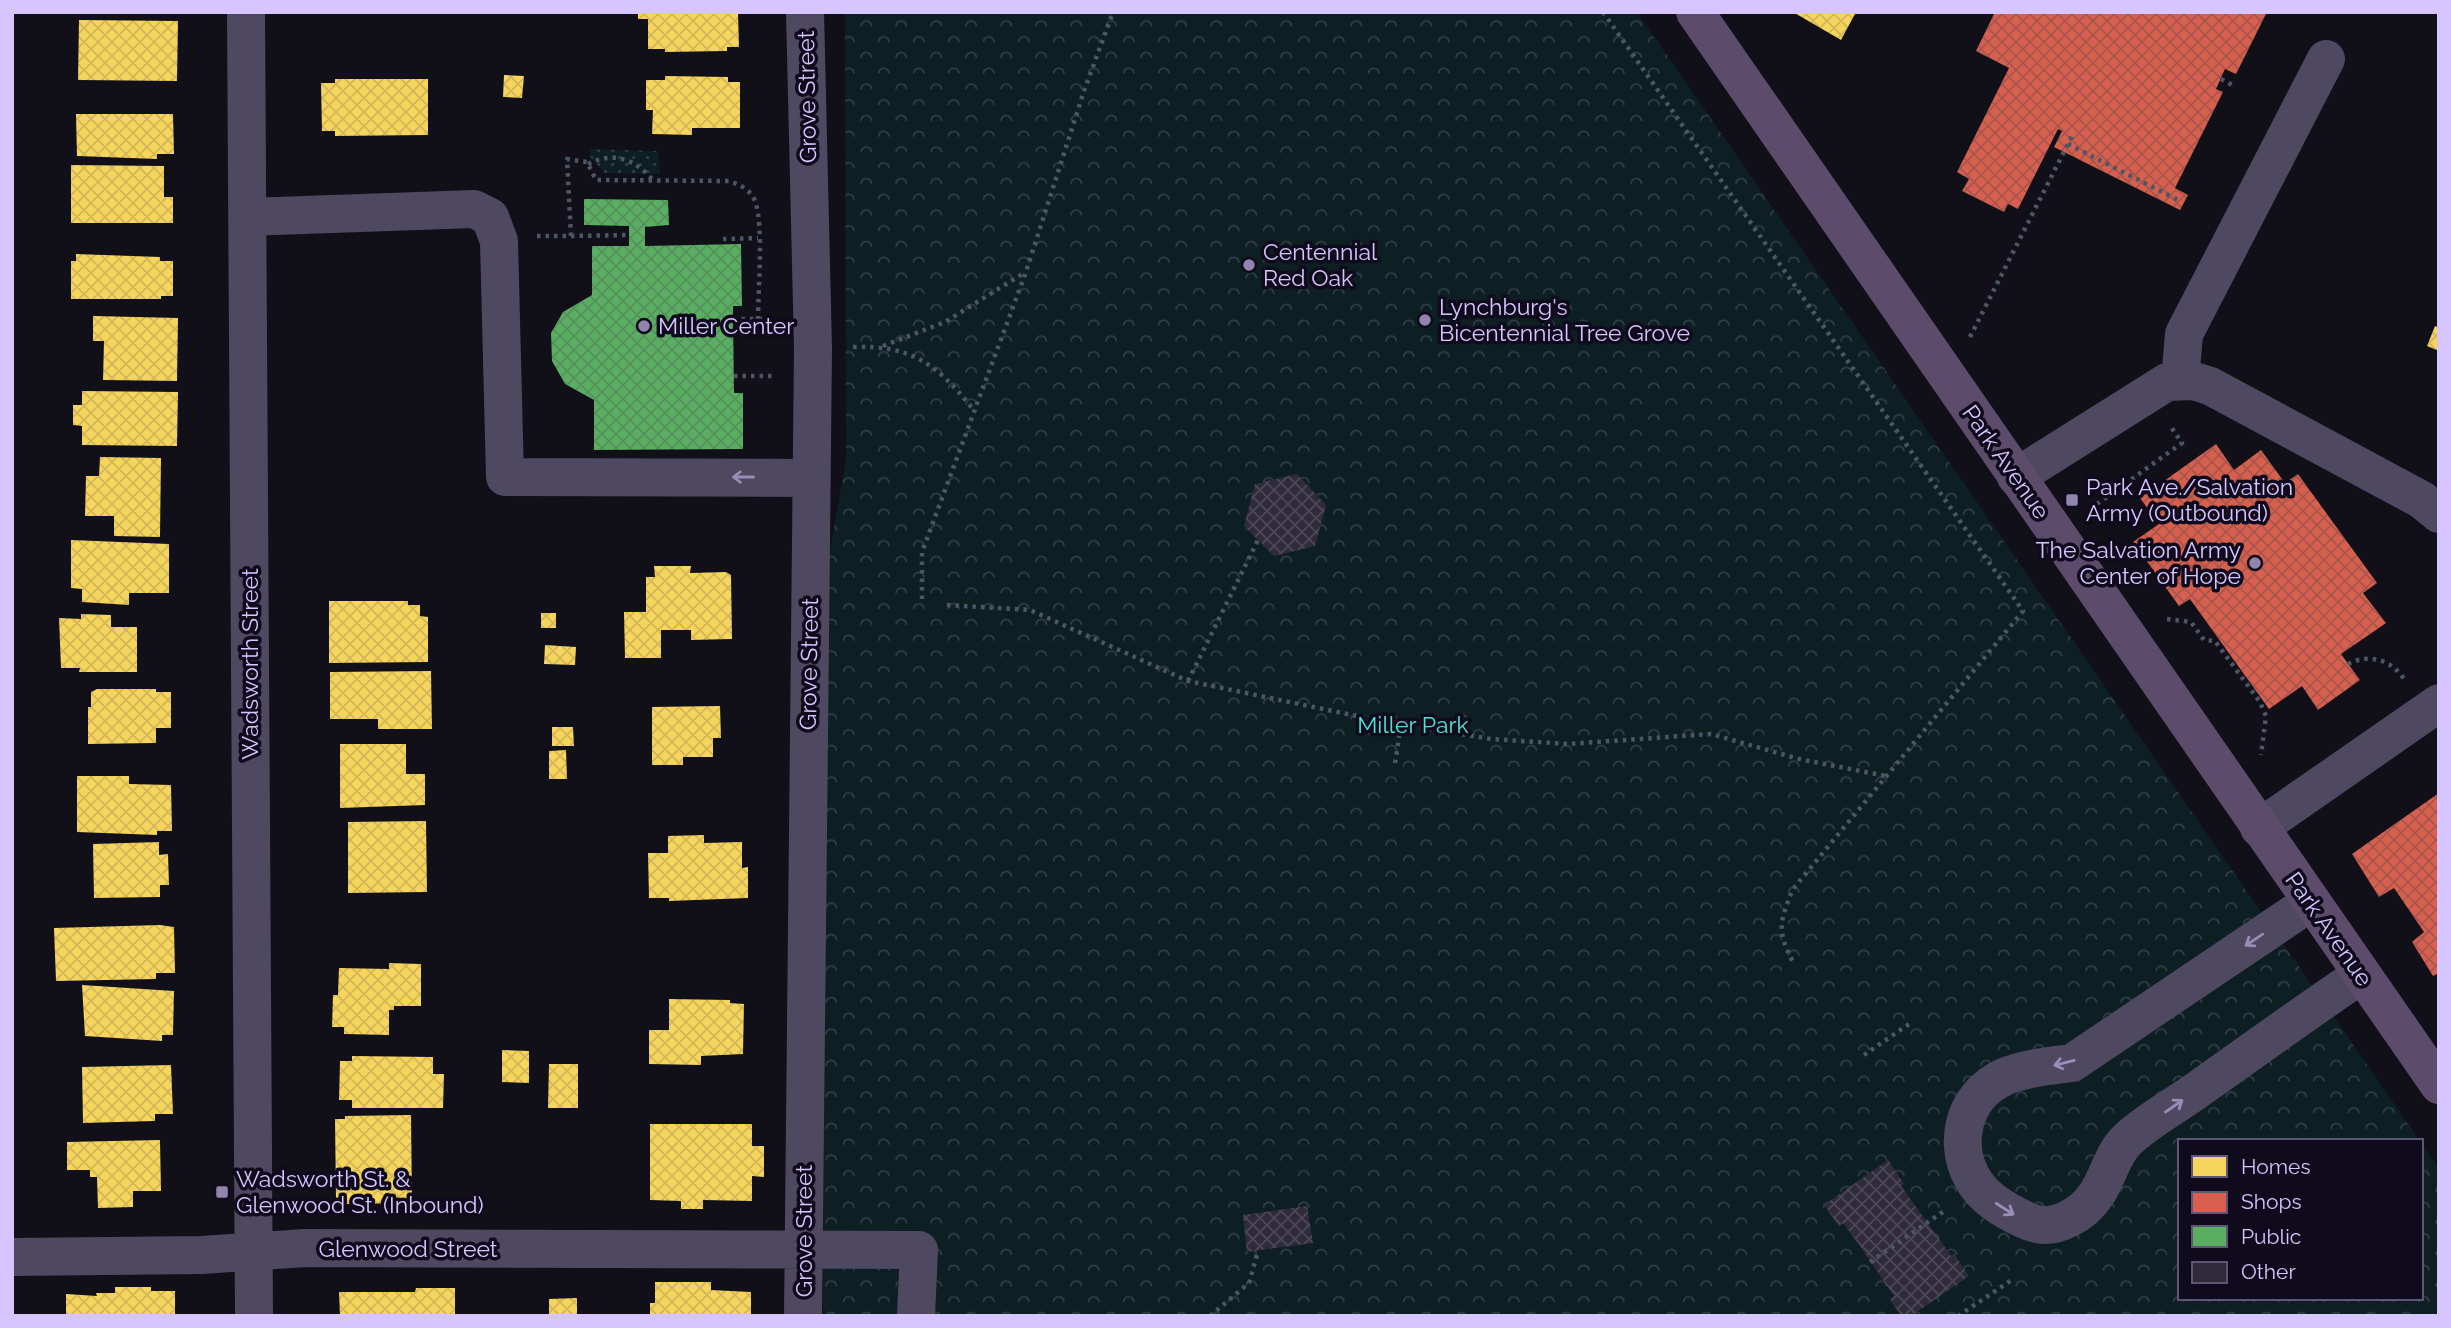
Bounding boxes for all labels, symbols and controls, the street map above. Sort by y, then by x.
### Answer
street label: Grove Street [792,30,821,163]
place label: Centennial Red Oak [1263,238,1378,291]
marker: Centennial Red Oak [1241,257,1257,273]
place label: Lynchburg's Bicentennial Tree Grove [1439,293,1690,346]
place label: Miller Center [658,312,794,339]
marker: Lynchburg's Bicentennial Tree Grove [1417,312,1433,328]
marker: Miller Center [636,318,652,334]
street label: Park Avenue [1957,400,2056,524]
one-way arrow [732,470,755,484]
place label: Park Ave./Salvation Army (Outbound) [2086,473,2293,526]
marker: Park Ave./Salvation Army (Outbound) [2064,492,2080,508]
place label: The Salvation Army Center of Hope [2035,536,2241,589]
marker: The Salvation Army Center of Hope [2247,555,2263,571]
street label: Wadsworth Street [236,568,263,760]
street label: Grove Street [794,597,823,730]
park label: Miller Park [1357,711,1469,738]
street label: Park Avenue [2280,867,2379,991]
one-way arrow [2245,933,2265,947]
one-way arrow [2053,1057,2076,1070]
one-way arrow [2164,1099,2183,1114]
legend [2178,1139,2423,1300]
text: Homes [2241,1154,2311,1179]
place label: Wadsworth St. & Glenwood St. (Inbound) [236,1165,484,1218]
street label: Grove Street [790,1165,817,1297]
marker: Wadsworth St. & Glenwood St. (Inbound) [214,1184,230,1200]
text: Shops [2241,1189,2302,1214]
one-way arrow [1995,1202,2014,1216]
text: Public [2241,1224,2301,1249]
street label: Glenwood Street [319,1235,498,1262]
text: Other [2241,1259,2296,1284]

